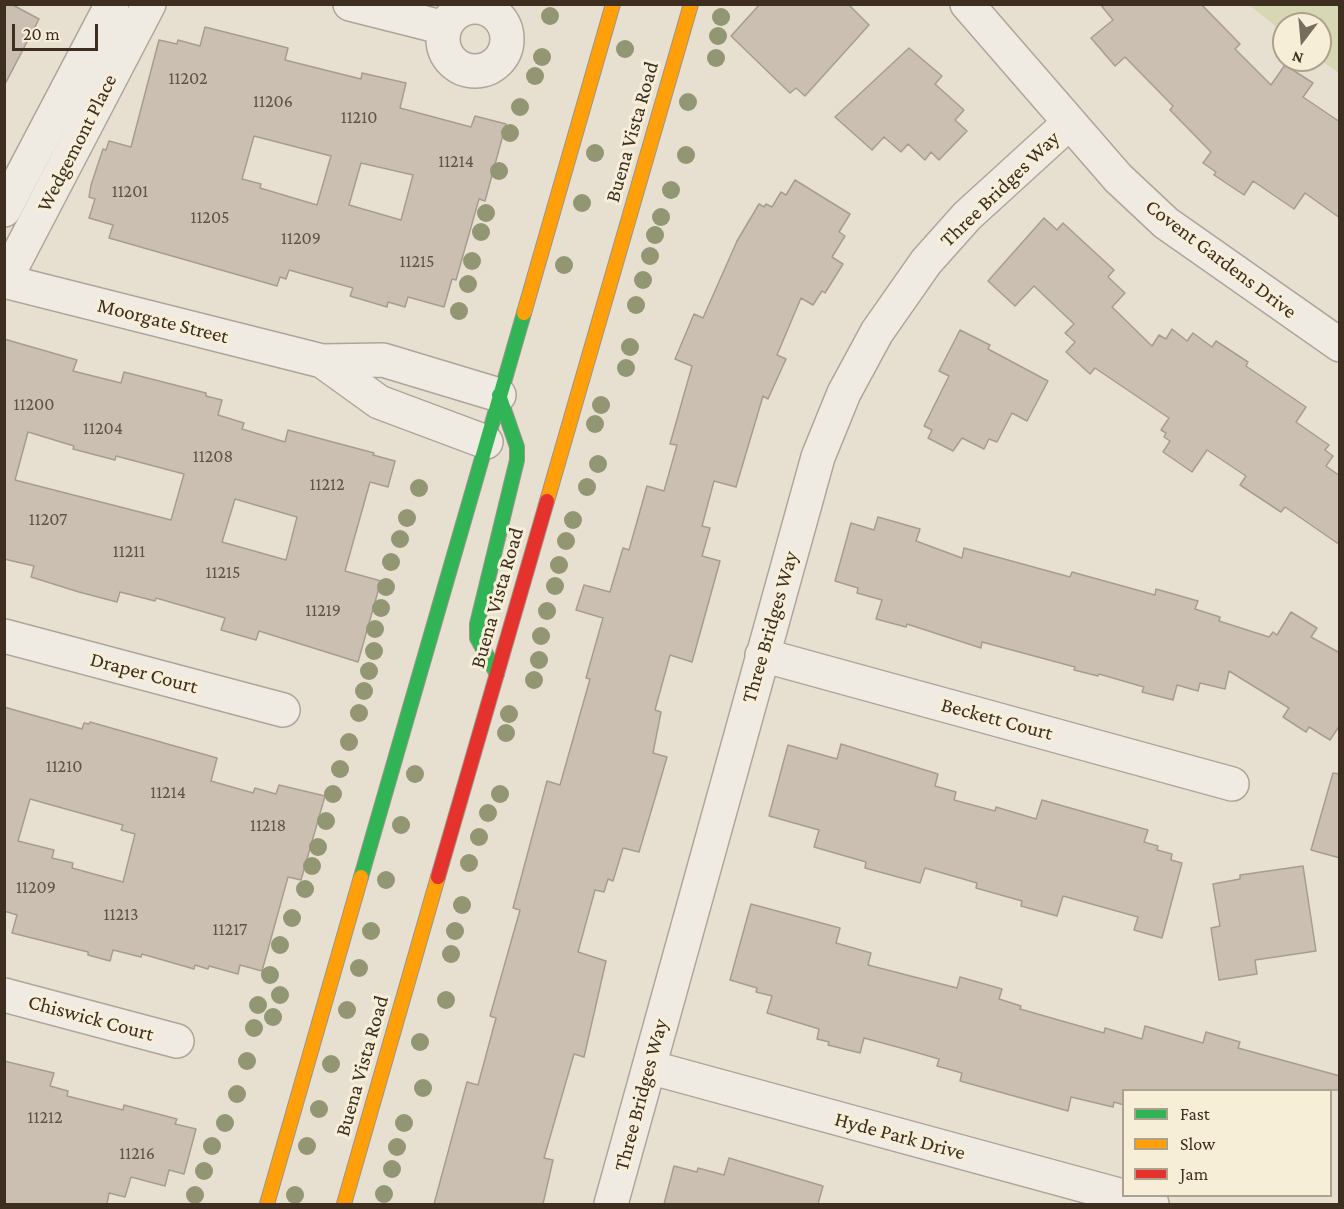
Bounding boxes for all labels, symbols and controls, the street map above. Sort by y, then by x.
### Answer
scale bar [15,12,100,50]
north arrow [1272,12,1332,72]
text: 20 m [23,24,60,44]
text: N [1290,48,1305,68]
street label: Buena Vista Road [600,59,664,205]
house number: 11202 [168,67,208,89]
street label: Wedgemont Place [31,70,123,216]
house number: 11206 [253,90,293,112]
house number: 11210 [341,106,377,128]
street label: Three Bridges Way [935,126,1065,252]
house number: 11214 [438,150,474,172]
house number: 11201 [112,180,148,202]
street label: Covent Gardens Drive [1140,194,1302,324]
house number: 11205 [190,206,230,228]
house number: 11209 [281,227,321,249]
house number: 11215 [400,250,434,272]
street label: Moorgate Street [95,293,231,349]
house number: 11200 [14,393,54,415]
house number: 11204 [83,417,123,439]
house number: 11208 [193,445,233,467]
house number: 11212 [309,473,345,495]
house number: 11207 [29,508,67,530]
street label: Buena Vista Road [465,525,529,671]
house number: 11211 [113,540,145,562]
street label: Three Bridges Way [736,548,804,706]
house number: 11215 [206,561,240,583]
house number: 11219 [305,599,341,621]
street label: Draper Court [87,647,201,699]
street label: Beckett Court [938,692,1056,746]
house number: 11210 [46,755,82,777]
house number: 11214 [150,781,186,803]
house number: 11218 [250,814,286,836]
house number: 11209 [16,876,56,898]
house number: 11213 [103,903,139,925]
house number: 11217 [213,918,247,940]
street label: Chiswick Court [25,989,157,1047]
street label: Buena Vista Road [330,993,394,1139]
street label: Three Bridges Way [609,1016,673,1174]
legend [1122,1089,1332,1197]
text: Fast [1180,1104,1210,1124]
house number: 11212 [27,1106,63,1128]
street label: Hyde Park Drive [832,1106,968,1166]
text: Slow [1180,1134,1215,1154]
house number: 11216 [119,1142,155,1164]
text: Jam [1180,1164,1208,1184]

